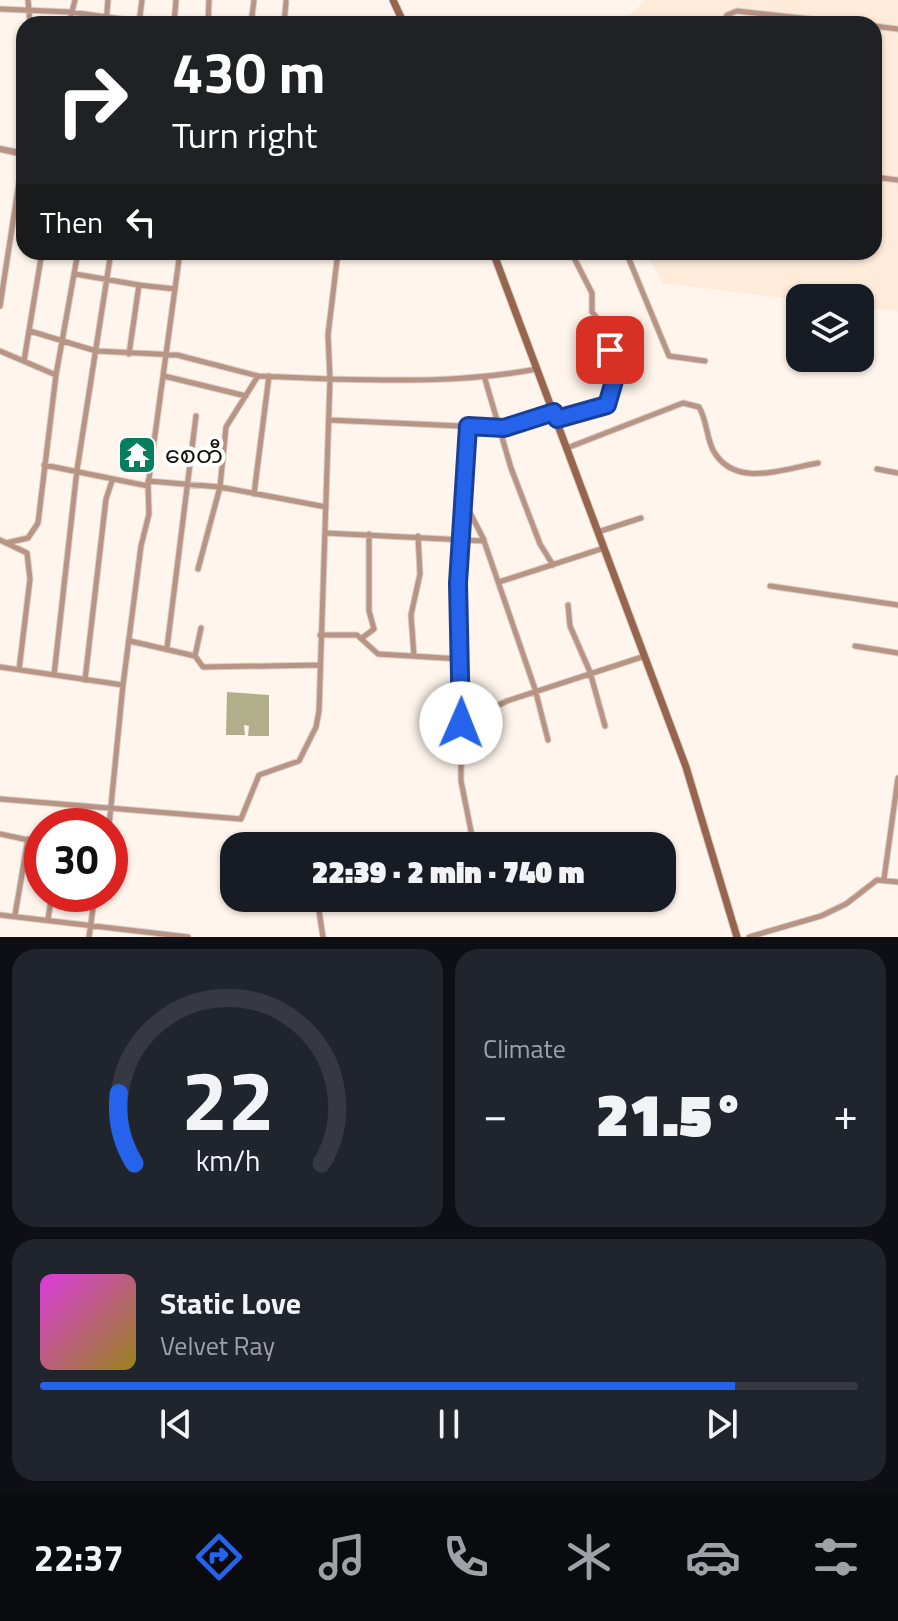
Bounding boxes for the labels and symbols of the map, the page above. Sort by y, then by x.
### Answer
pin [576,316,644,384]
temple icon: စေတီ [116,434,158,476]
place label: စေတီ [165,436,223,472]
position arrow [419,681,503,765]
speed limit sign: 30 [24,808,128,912]

